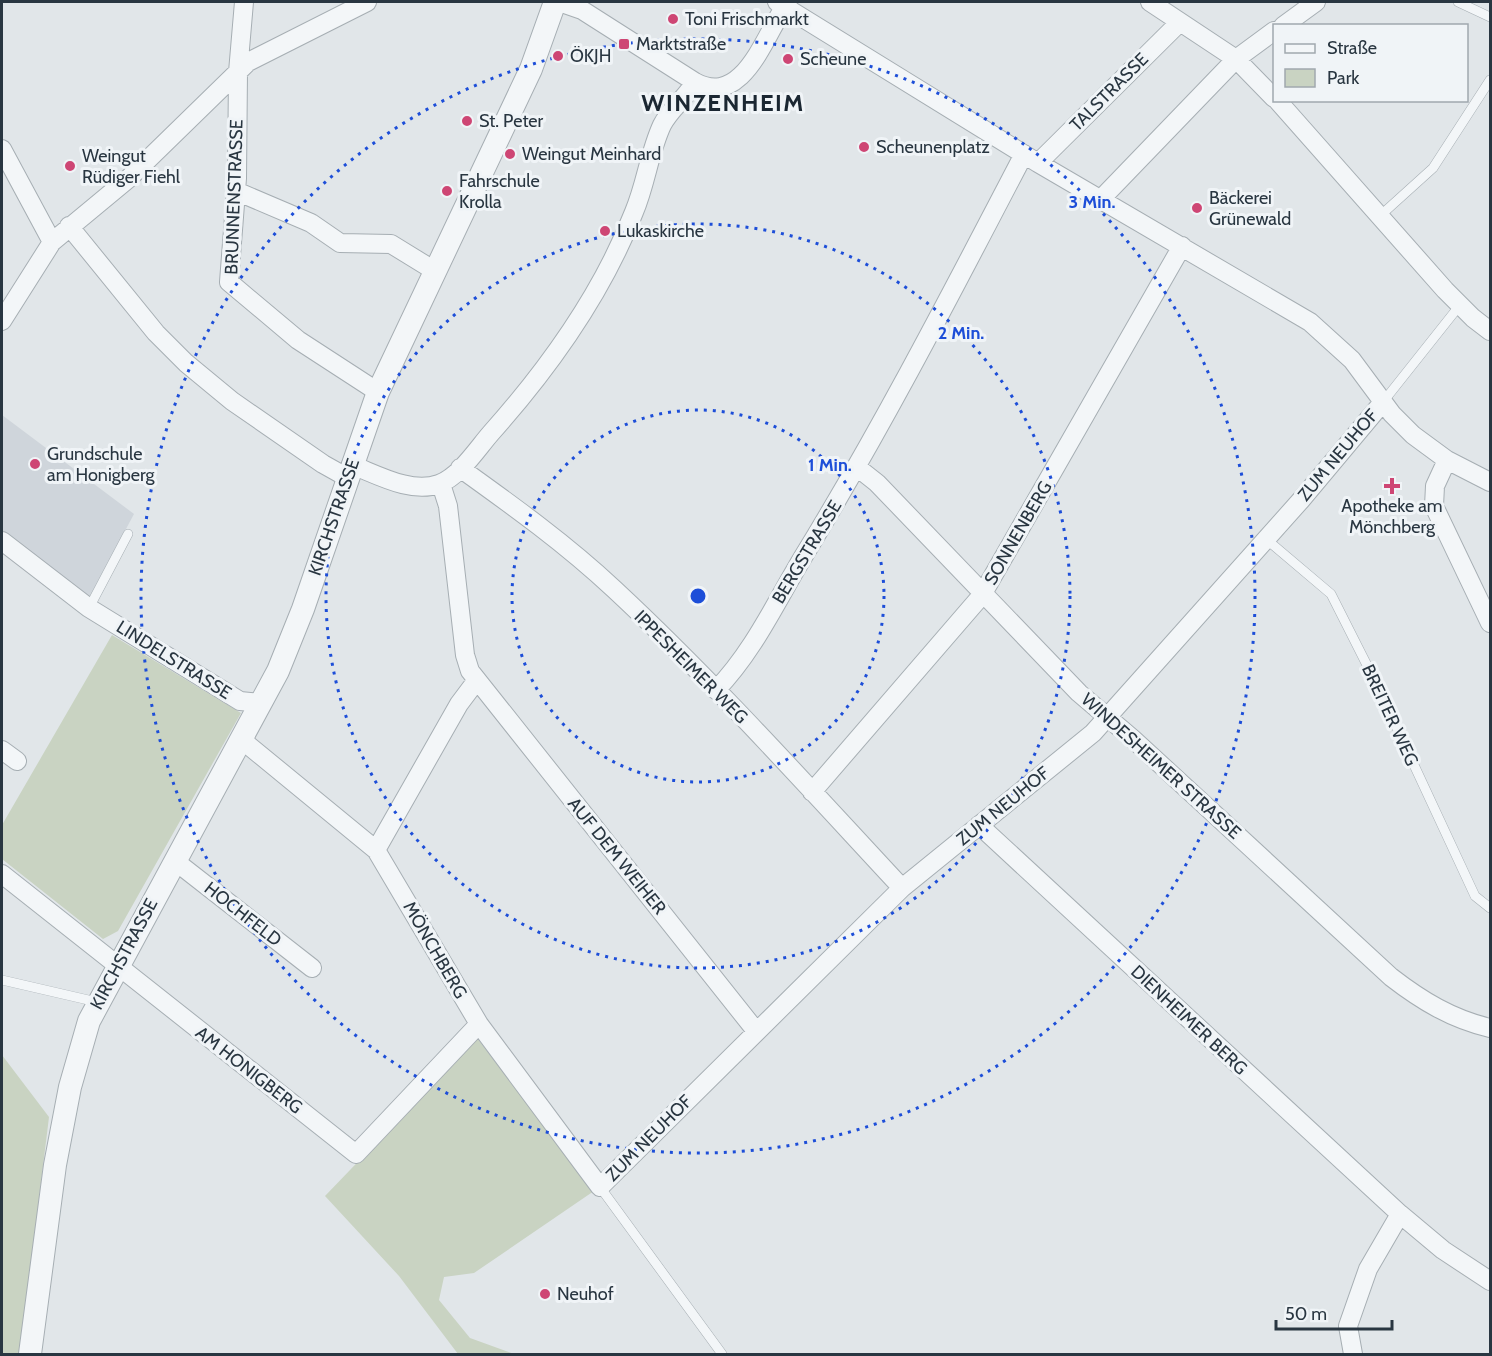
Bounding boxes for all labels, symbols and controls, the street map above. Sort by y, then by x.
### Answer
place label: Toni Frischmarkt [685,8,809,30]
marker: Toni Frischmarkt [666,12,680,26]
legend [1273,24,1468,102]
place label: Marktstraße [636,33,726,55]
marker: Marktstraße [617,37,631,51]
text: Straße [1327,37,1377,59]
place label: ÖKJH [570,45,611,67]
place label: Scheune [800,48,866,70]
street label: TALSTRASSE [1065,48,1153,136]
marker: ÖKJH [551,49,565,63]
marker: Scheune [781,52,795,66]
text: Park [1327,67,1360,89]
district label: WINZENHEIM [641,88,805,117]
place label: St. Peter [479,110,544,132]
marker: St. Peter [460,114,474,128]
street label: BRUNNENSTRASSE [220,119,248,275]
place label: Scheunenplatz [876,136,990,158]
marker: Scheunenplatz [857,140,871,154]
place label: Weingut Meinhard [522,143,661,165]
place label: Weingut Rüdiger Fiehl [82,145,181,188]
marker: Weingut Meinhard [503,147,517,161]
marker: Weingut Rüdiger Fiehl [63,159,77,173]
place label: Fahrschule Krolla [459,170,540,213]
marker: Fahrschule Krolla [440,184,454,198]
place label: Bäckerei Grünewald [1209,187,1291,230]
text: 3 Min. [1069,191,1115,213]
marker: Bäckerei Grünewald [1190,201,1204,215]
place label: Lukaskirche [617,220,704,242]
marker: Lukaskirche [598,224,612,238]
text: 2 Min. [938,322,984,344]
street label: ZUM NEUHOF [1293,404,1383,505]
place label: Grundschule am Honigberg [47,443,155,486]
text: 1 Min. [808,454,852,476]
street label: KIRCHSTRASSE [304,455,364,578]
marker: Grundschule am Honigberg [28,457,42,471]
street label: SONNENBERG [979,477,1057,589]
marker: Apotheke am Mönchberg [1385,479,1399,493]
place label: Apotheke am Mönchberg [1341,495,1443,538]
street label: BERGSTRASSE [768,496,846,608]
centre of rings [688,586,708,606]
street label: IPPESHEIMER WEG [630,606,752,728]
street label: LINDELSTRASSE [112,616,236,704]
street label: BREITER WEG [1357,661,1423,769]
street label: WINDESHEIMER STRASSE [1077,688,1245,844]
street label: ZUM NEUHOF [952,762,1054,850]
street label: AUF DEM WEIHER [563,793,671,919]
street label: HOCHFELD [200,877,286,951]
street label: KIRCHSTRASSE [86,895,162,1013]
street label: MÖNCHBERG [398,898,472,1002]
street label: DIENHEIMER BERG [1126,961,1252,1079]
street label: AM HONIGBERG [191,1022,307,1118]
street label: ZUM NEUHOF [601,1090,697,1186]
place label: Neuhof [557,1283,614,1305]
marker: Neuhof [538,1287,552,1301]
scale bar [1276,1293,1392,1331]
text: 50 m [1285,1303,1327,1325]

